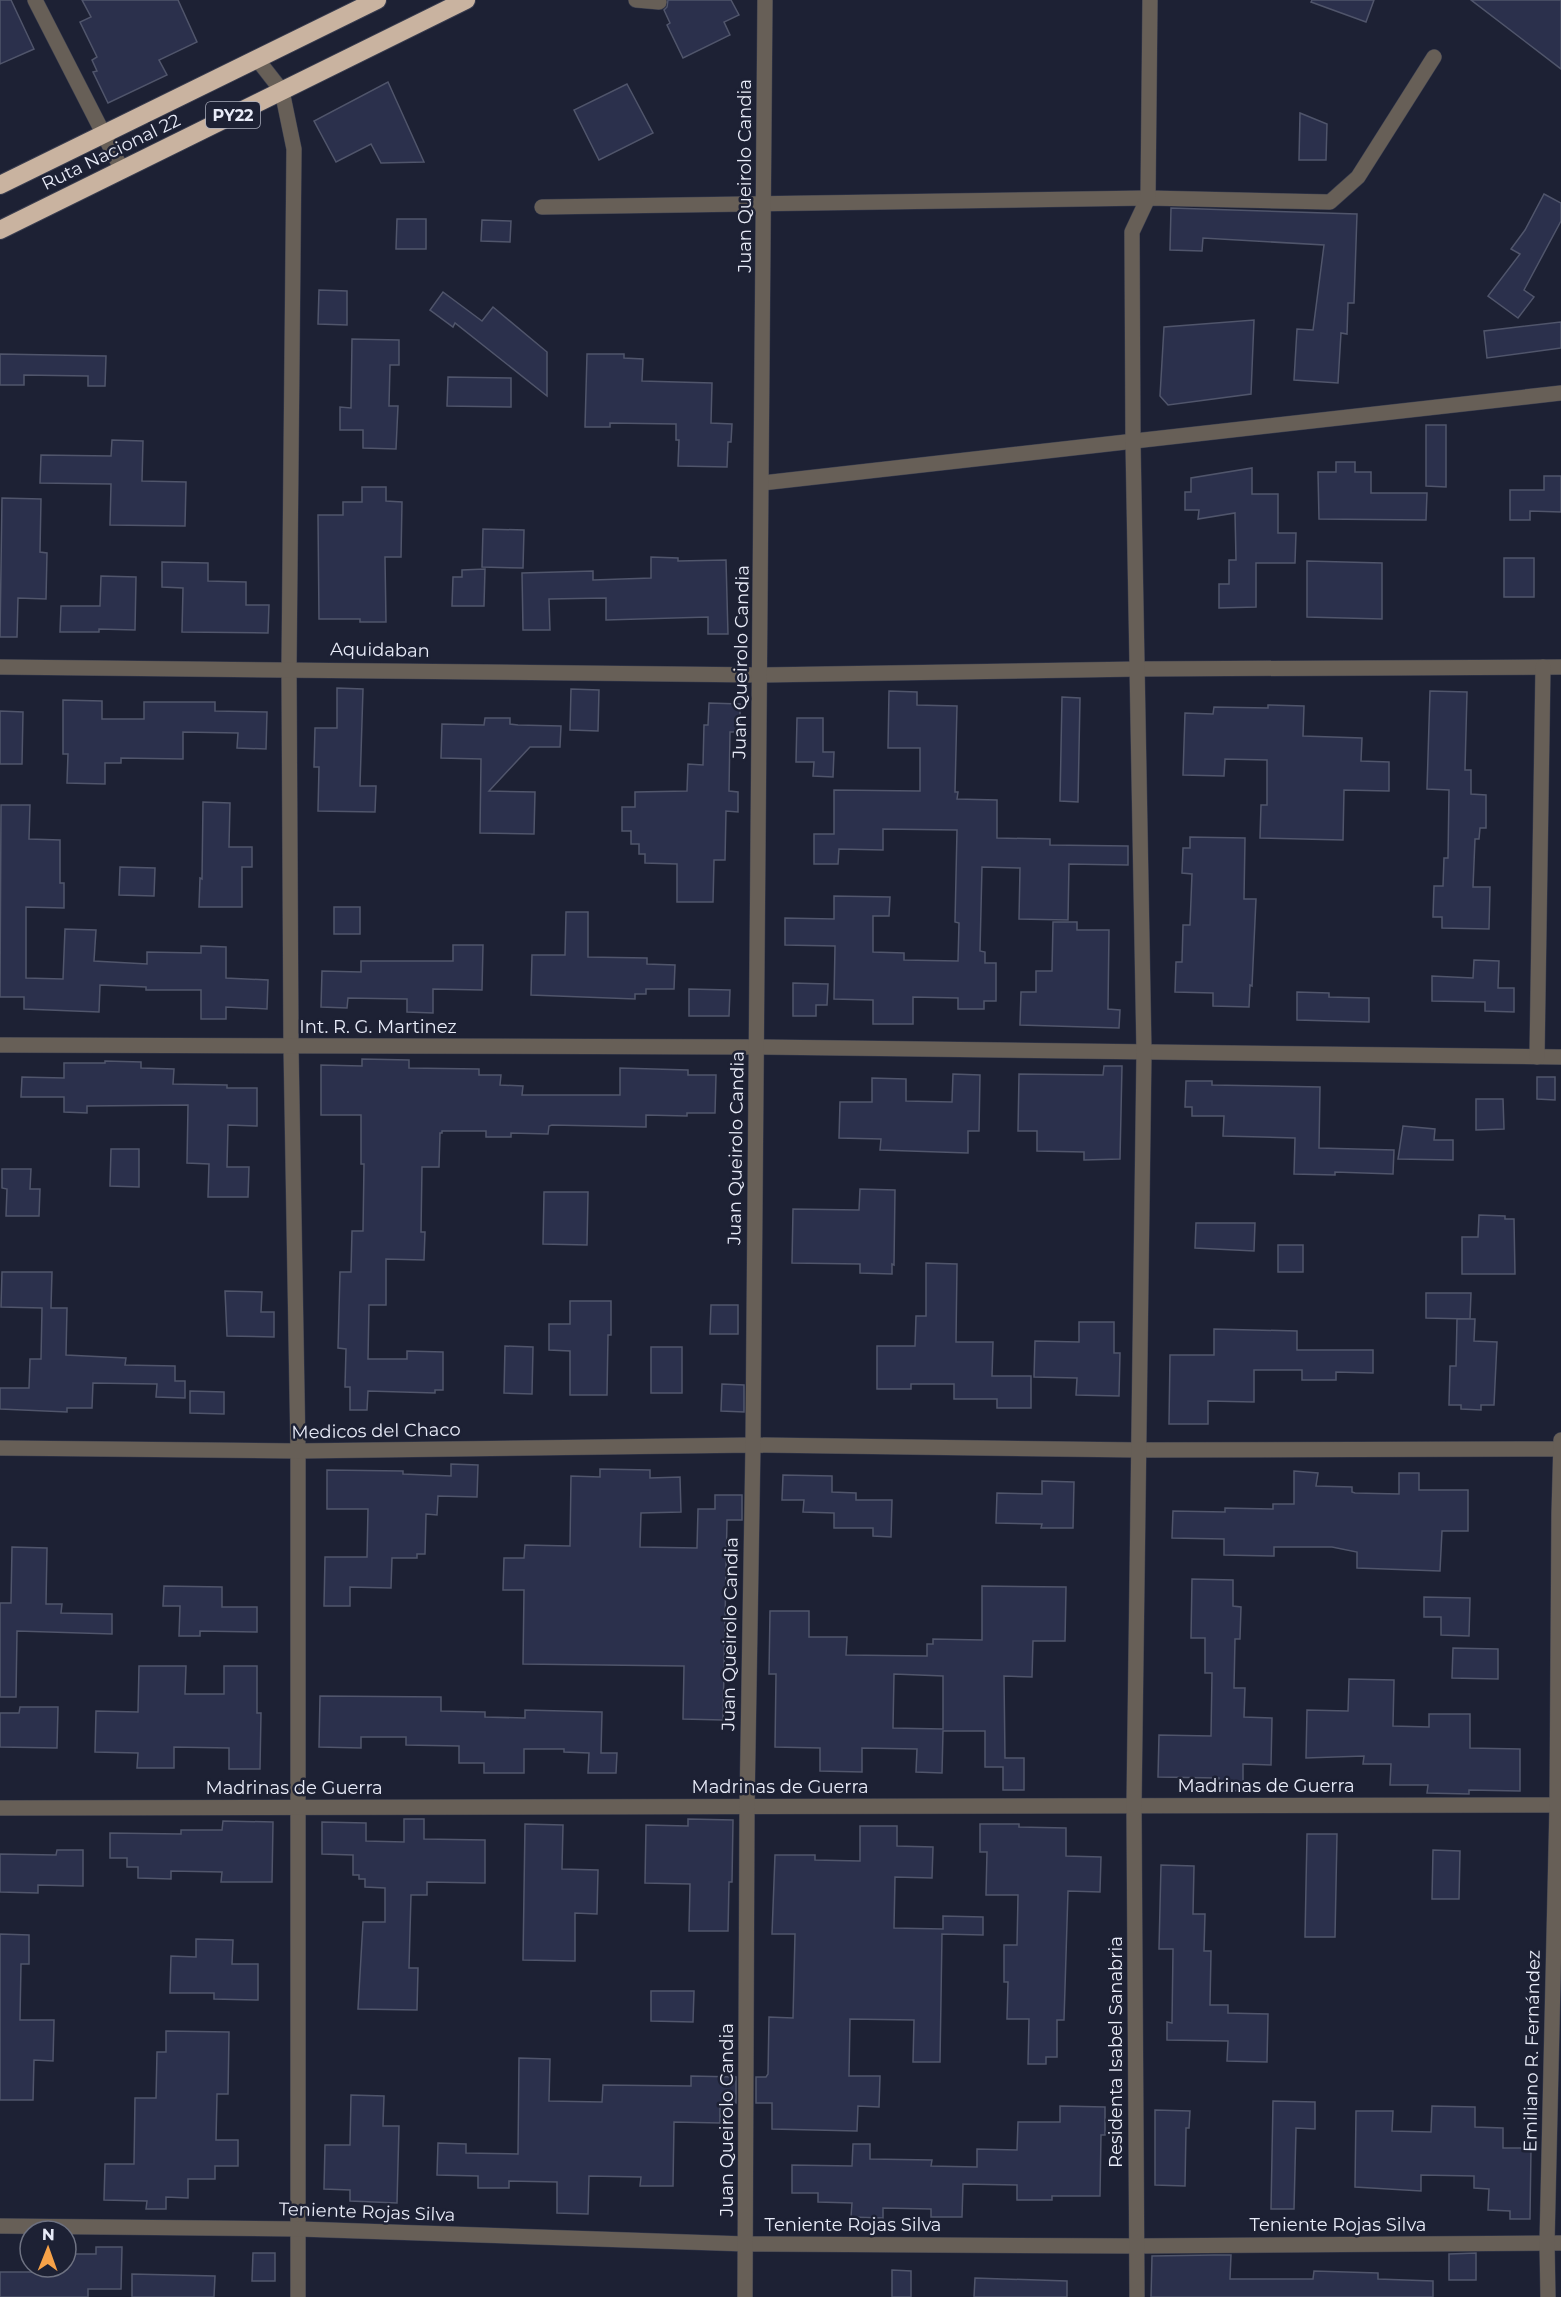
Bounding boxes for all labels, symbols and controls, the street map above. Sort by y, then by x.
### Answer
street label: Juan Queirolo Candia [734,79,756,274]
road number: PY22 [206,102,260,128]
street label: Ruta Nacional 22 [38,109,184,195]
street label: Juan Queirolo Candia [728,565,754,760]
street label: Aquidaban [330,638,430,662]
street label: Int. R. G. Martinez [299,1016,457,1038]
street label: Juan Queirolo Candia [723,1051,749,1246]
street label: Medicos del Chaco [291,1419,461,1443]
street label: Juan Queirolo Candia [717,1537,743,1732]
street label: Madrinas de Guerra [1177,1775,1355,1797]
street label: Madrinas de Guerra [691,1776,869,1798]
street label: Madrinas de Guerra [205,1777,383,1799]
street label: Residenta Isabel Sanabria [1105,1936,1127,2168]
street label: Emiliano R. Fernández [1519,1950,1545,2152]
street label: Juan Queirolo Candia [716,2023,738,2218]
street label: Teniente Rojas Silva [278,2198,456,2226]
street label: Teniente Rojas Silva [765,2214,941,2236]
street label: Teniente Rojas Silva [1250,2214,1426,2236]
north arrow [18,2219,78,2279]
text: N [42,2225,55,2244]

